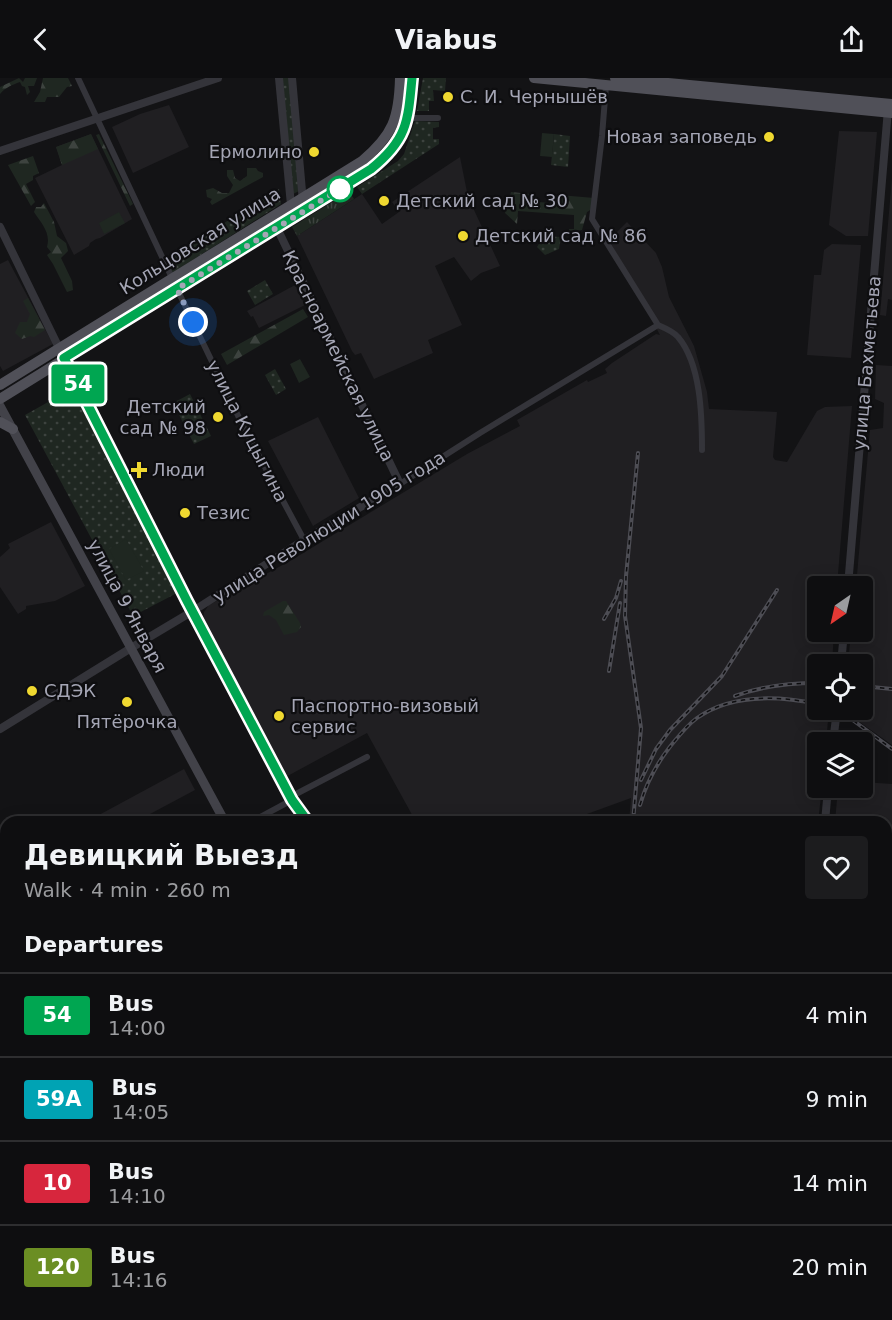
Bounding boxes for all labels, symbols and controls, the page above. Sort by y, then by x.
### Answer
icon: back [24,23,57,56]
icon: share [835,23,868,56]
text: Viabus [395,24,497,55]
place label: С. И. Чернышёв [460,86,608,107]
marker: С. И. Чернышёв [441,90,455,104]
place label: Новая заповедь [606,126,757,147]
marker: Новая заповедь [762,130,776,144]
place label: Ермолино [209,141,302,162]
marker: Ермолино [307,145,321,159]
unlabelled marker [327,176,353,202]
street label: Кольцовская улица [116,183,284,299]
place label: Детский сад № 30 [396,190,568,211]
marker: Детский сад № 30 [377,194,391,208]
place label: Детский сад № 86 [475,225,647,246]
marker: Детский сад № 86 [456,229,470,243]
street label: Красноармейская улица [278,247,399,465]
street label: улица Бахметьева [848,275,885,451]
your location [178,307,208,337]
street label: улица Куцыгина [203,356,292,505]
line badge: 54 [51,364,105,404]
text: 54 [63,372,93,396]
place label: Детский сад № 98 [120,396,206,438]
marker: Детский сад № 98 [211,410,225,424]
street label: улица Революции 1905 года [209,446,449,607]
place label: Люди [152,459,205,480]
marker: Люди [130,461,148,479]
place label: Тезис [196,502,250,523]
marker: Тезис [178,506,192,520]
street label: улица 9 Января [83,535,172,676]
north arrow [807,576,873,642]
map controls [807,576,873,798]
button: locate [807,654,873,720]
place label: СДЭК [44,680,96,701]
marker: СДЭК [25,684,39,698]
marker: Пятёрочка [120,695,134,709]
place label: Паспортно-визовый сервис [291,695,479,737]
marker: Паспортно-визовый сервис [272,709,286,723]
place label: Пятёрочка [77,711,177,732]
button: layers [807,732,873,798]
button: heart [805,836,868,899]
text: Девицкий Выезд [24,839,299,872]
text: Walk · 4 min · 260 m [24,878,231,902]
text: Departures [24,932,164,957]
text: Bus [108,991,154,1016]
text: 54 [42,1003,72,1027]
text: 4 min [806,1003,868,1028]
text: 14:00 [108,1016,166,1040]
text: Bus [111,1075,157,1100]
text: 59А [36,1087,81,1111]
text: 9 min [806,1087,868,1112]
text: 14:05 [111,1100,169,1124]
text: Bus [108,1159,154,1184]
text: 10 [42,1171,72,1195]
text: 14 min [792,1171,868,1196]
text: 14:10 [108,1184,166,1208]
text: Bus [110,1243,155,1268]
text: 120 [36,1255,80,1279]
text: 20 min [792,1255,868,1280]
text: 14:16 [110,1268,167,1292]

